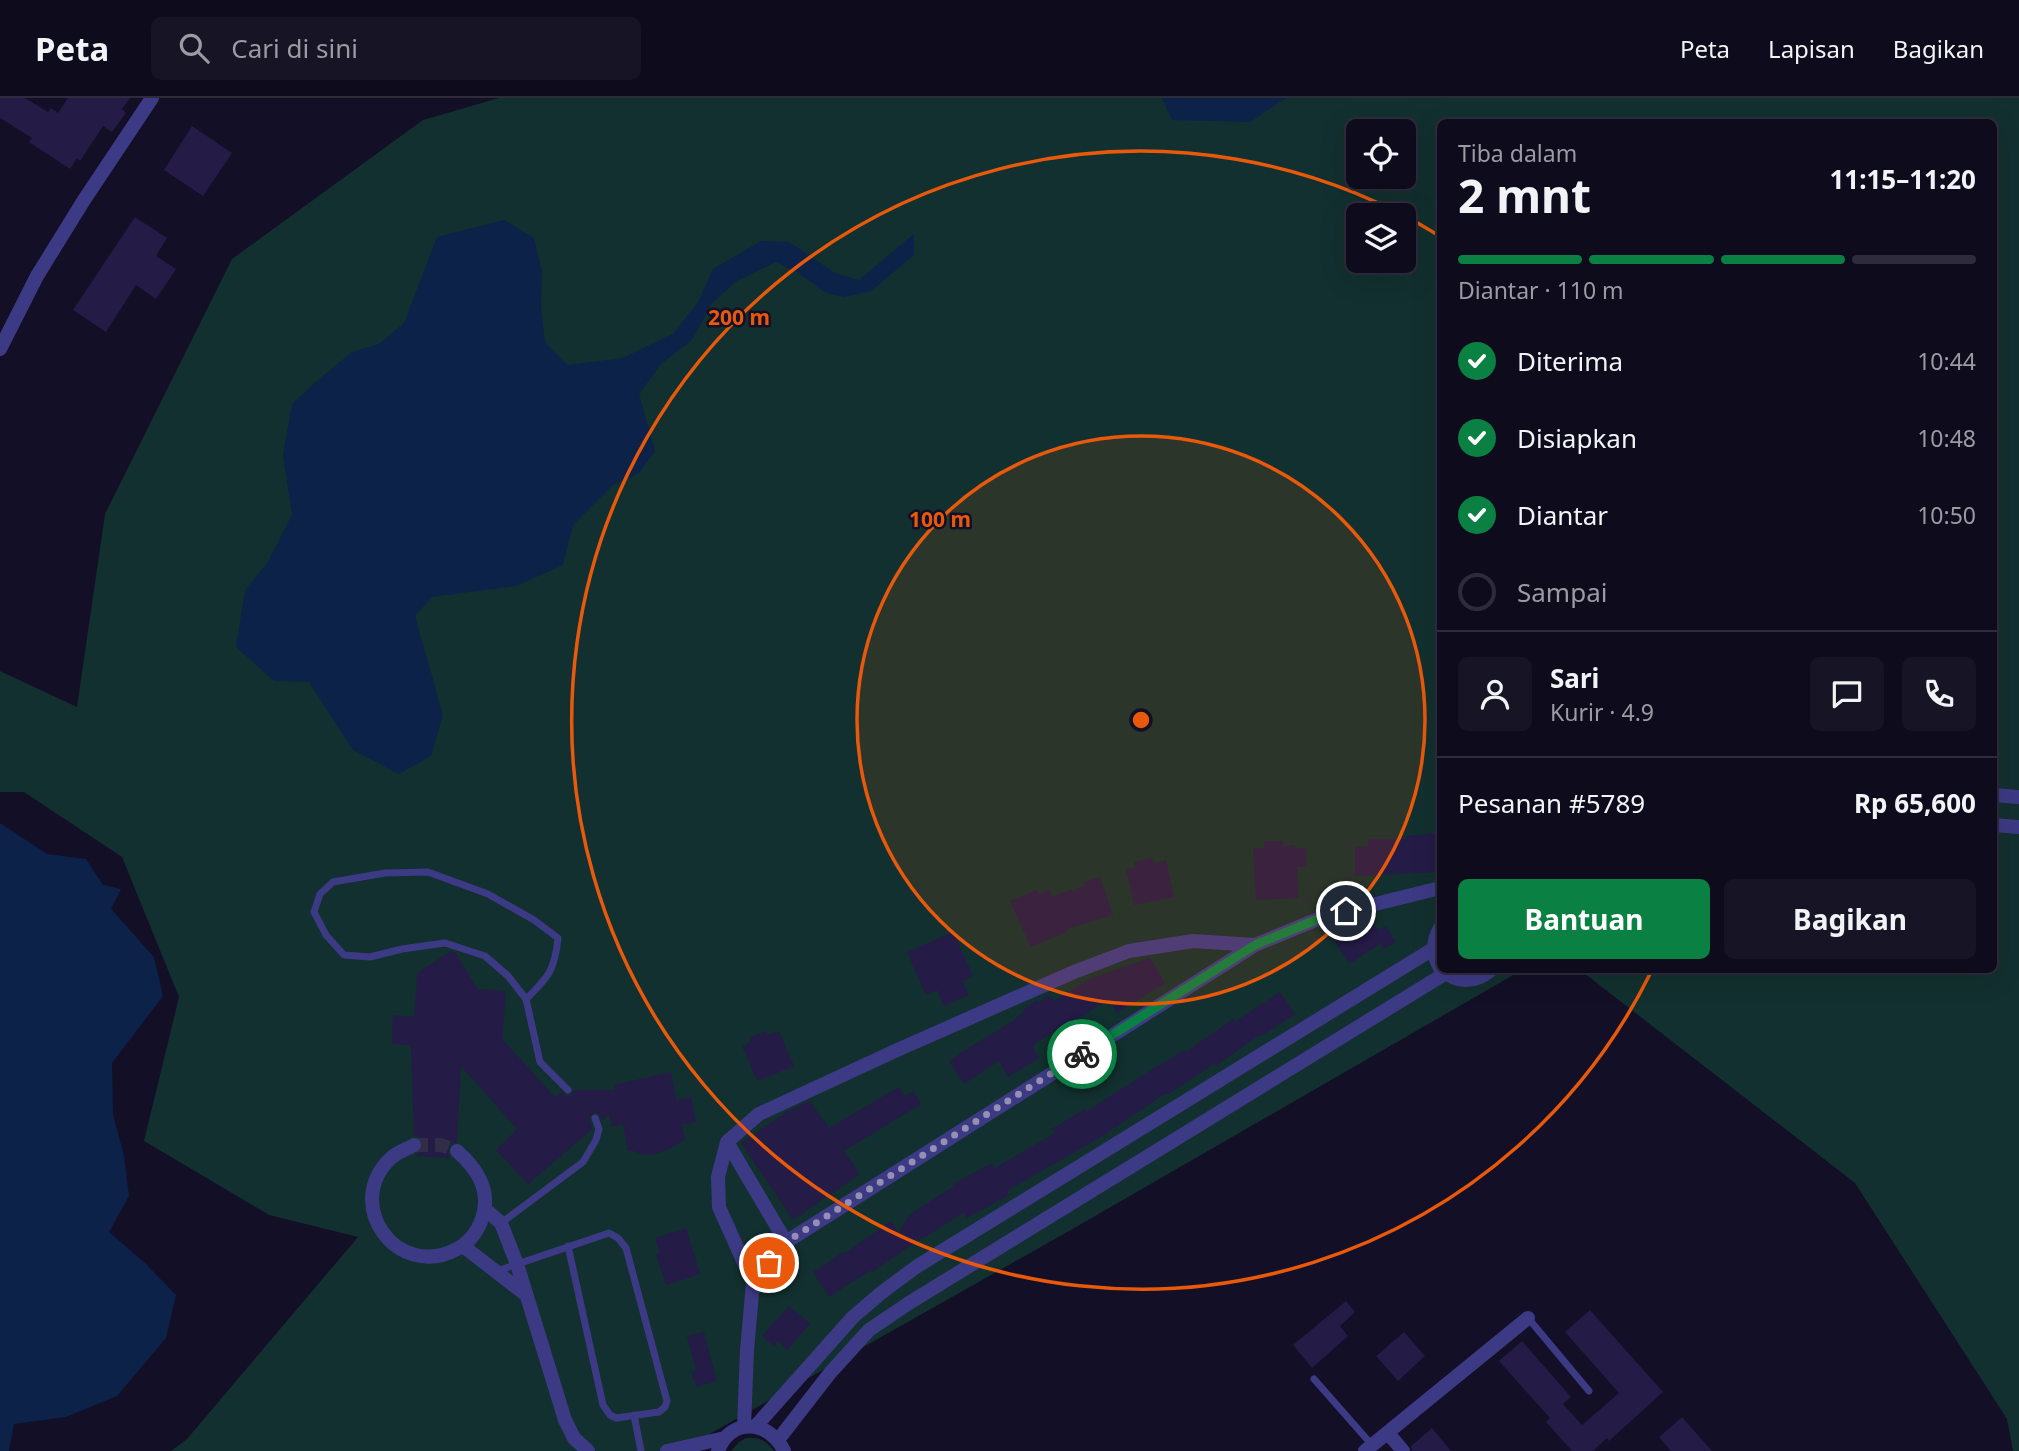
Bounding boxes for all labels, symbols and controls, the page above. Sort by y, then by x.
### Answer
search box [151,17,641,80]
text: Peta [35,26,109,71]
icon: search [175,29,213,67]
text: Cari di sini [231,30,358,66]
text: Peta [1680,32,1730,65]
text: Lapisan [1768,32,1855,65]
text: Bagikan [1893,32,1984,65]
map controls [1346,119,1416,273]
button: locate [1346,119,1416,189]
text: Tiba dalam [1458,137,1577,169]
text: 11:15–11:20 [1829,161,1976,197]
text: 2 mnt [1458,164,1591,226]
button: layers [1346,203,1416,273]
text: Diantar · 110 m [1458,274,1624,306]
text: 200 m [708,303,770,331]
icon: check [1458,342,1496,380]
text: Diterima [1517,343,1623,379]
text: 10:44 [1917,345,1976,377]
icon: check [1458,419,1496,457]
text: Disiapkan [1517,420,1637,456]
text: 10:48 [1917,422,1976,454]
icon: check [1458,496,1496,534]
text: Diantar [1517,497,1608,533]
text: 10:50 [1917,499,1976,531]
text: 100 m [909,505,971,533]
text: Sampai [1517,574,1607,610]
button: person [1458,657,1532,731]
button: chat [1810,657,1884,731]
button: phone [1902,657,1976,731]
text: Sari [1550,660,1599,696]
text: Kurir · 4.9 [1550,696,1654,728]
centre of rings [1129,708,1153,732]
text: Pesanan #5789 [1458,785,1645,821]
text: Rp 65,600 [1854,785,1976,821]
button: Bantuan [1458,879,1710,959]
button: Bagikan [1724,879,1976,959]
pin [1316,881,1376,941]
icon: home [1327,892,1365,930]
courier [1047,1019,1117,1089]
icon: bike [1063,1035,1101,1073]
pin [739,1233,799,1293]
icon: bag [750,1244,788,1282]

